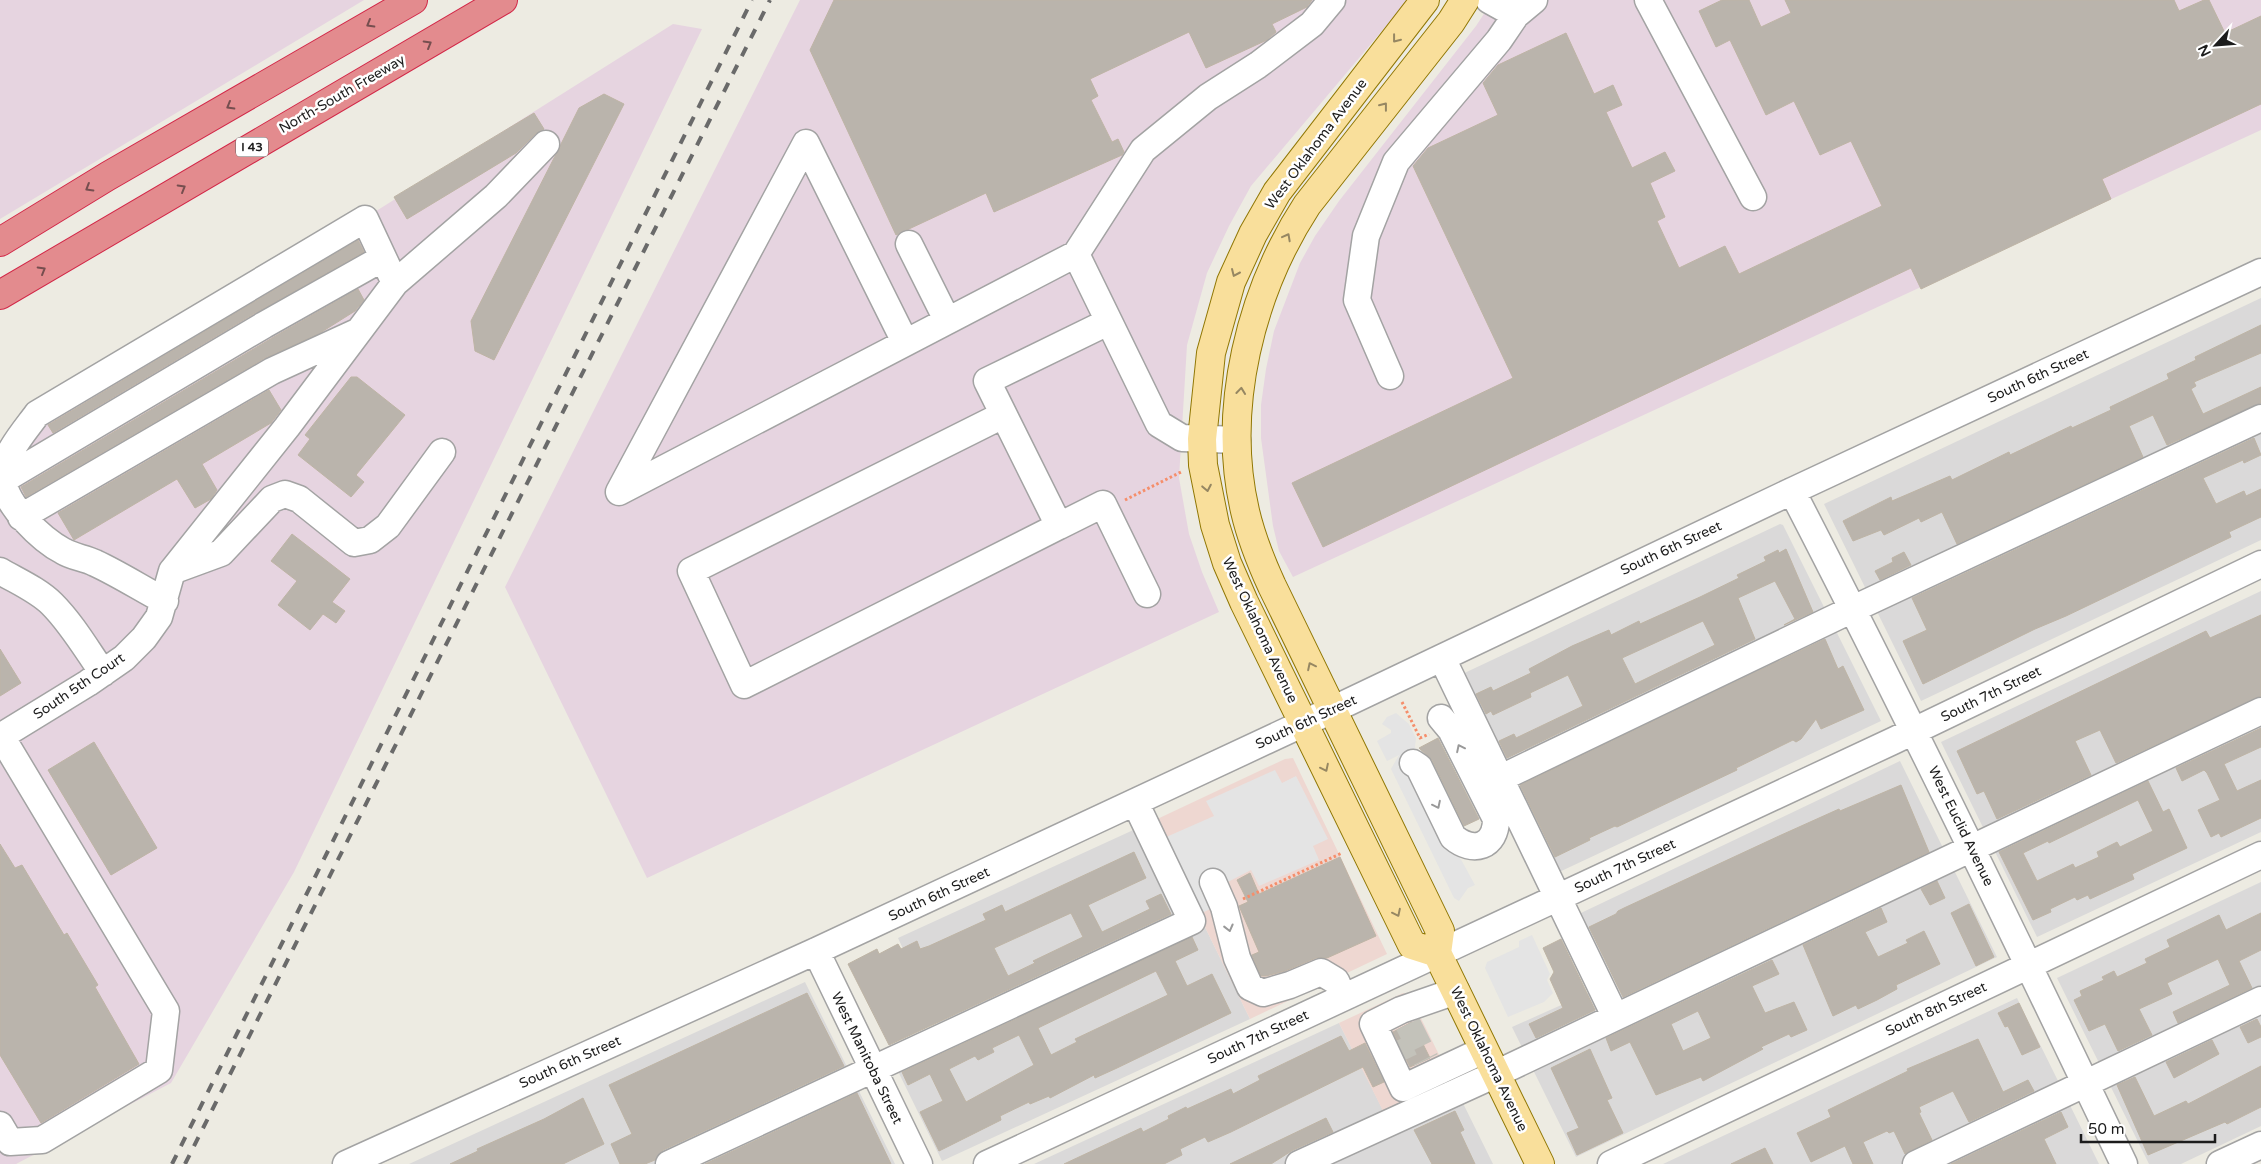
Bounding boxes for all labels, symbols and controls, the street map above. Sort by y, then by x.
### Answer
one-way arrow [367,18,376,28]
north arrow [2191,20,2241,70]
one-way arrow [1393,33,1401,42]
one-way arrow [423,40,432,50]
text: N [2195,42,2215,59]
street label: North-South Freeway [276,51,408,137]
street label: West Oklahoma Avenue [1261,75,1371,213]
one-way arrow [226,99,235,109]
one-way arrow [1378,103,1386,112]
road number: I 43 [236,138,268,156]
one-way arrow [86,181,95,191]
one-way arrow [177,184,186,194]
one-way arrow [1281,233,1291,242]
one-way arrow [37,267,46,277]
one-way arrow [1231,268,1241,277]
street label: South 6th Street [1985,345,2092,407]
one-way arrow [1235,387,1246,395]
one-way arrow [1201,483,1211,492]
street label: South 6th Street [1618,517,1725,579]
street label: West Oklahoma Avenue [1219,554,1301,706]
street label: South 5th Court [30,649,129,723]
street label: South 7th Street [1938,662,2045,726]
one-way arrow [1307,663,1317,672]
street label: South 6th Street [1253,691,1360,753]
one-way arrow [1456,744,1466,753]
one-way arrow [1318,762,1328,771]
street label: West Euclid Avenue [1925,763,1997,889]
one-way arrow [1431,800,1441,809]
street label: South 7th Street [1572,835,1679,897]
street label: South 6th Street [886,863,993,925]
one-way arrow [1391,908,1401,917]
one-way arrow [1223,923,1234,932]
street label: South 8th Street [1883,978,1990,1040]
street label: West Oklahoma Avenue [1447,984,1531,1134]
street label: West Manitoba Street [828,989,907,1127]
street label: South 7th Street [1205,1006,1312,1068]
street label: South 6th Street [517,1032,624,1092]
scale bar [2081,1112,2215,1144]
text: 50 m [2088,1120,2125,1138]

